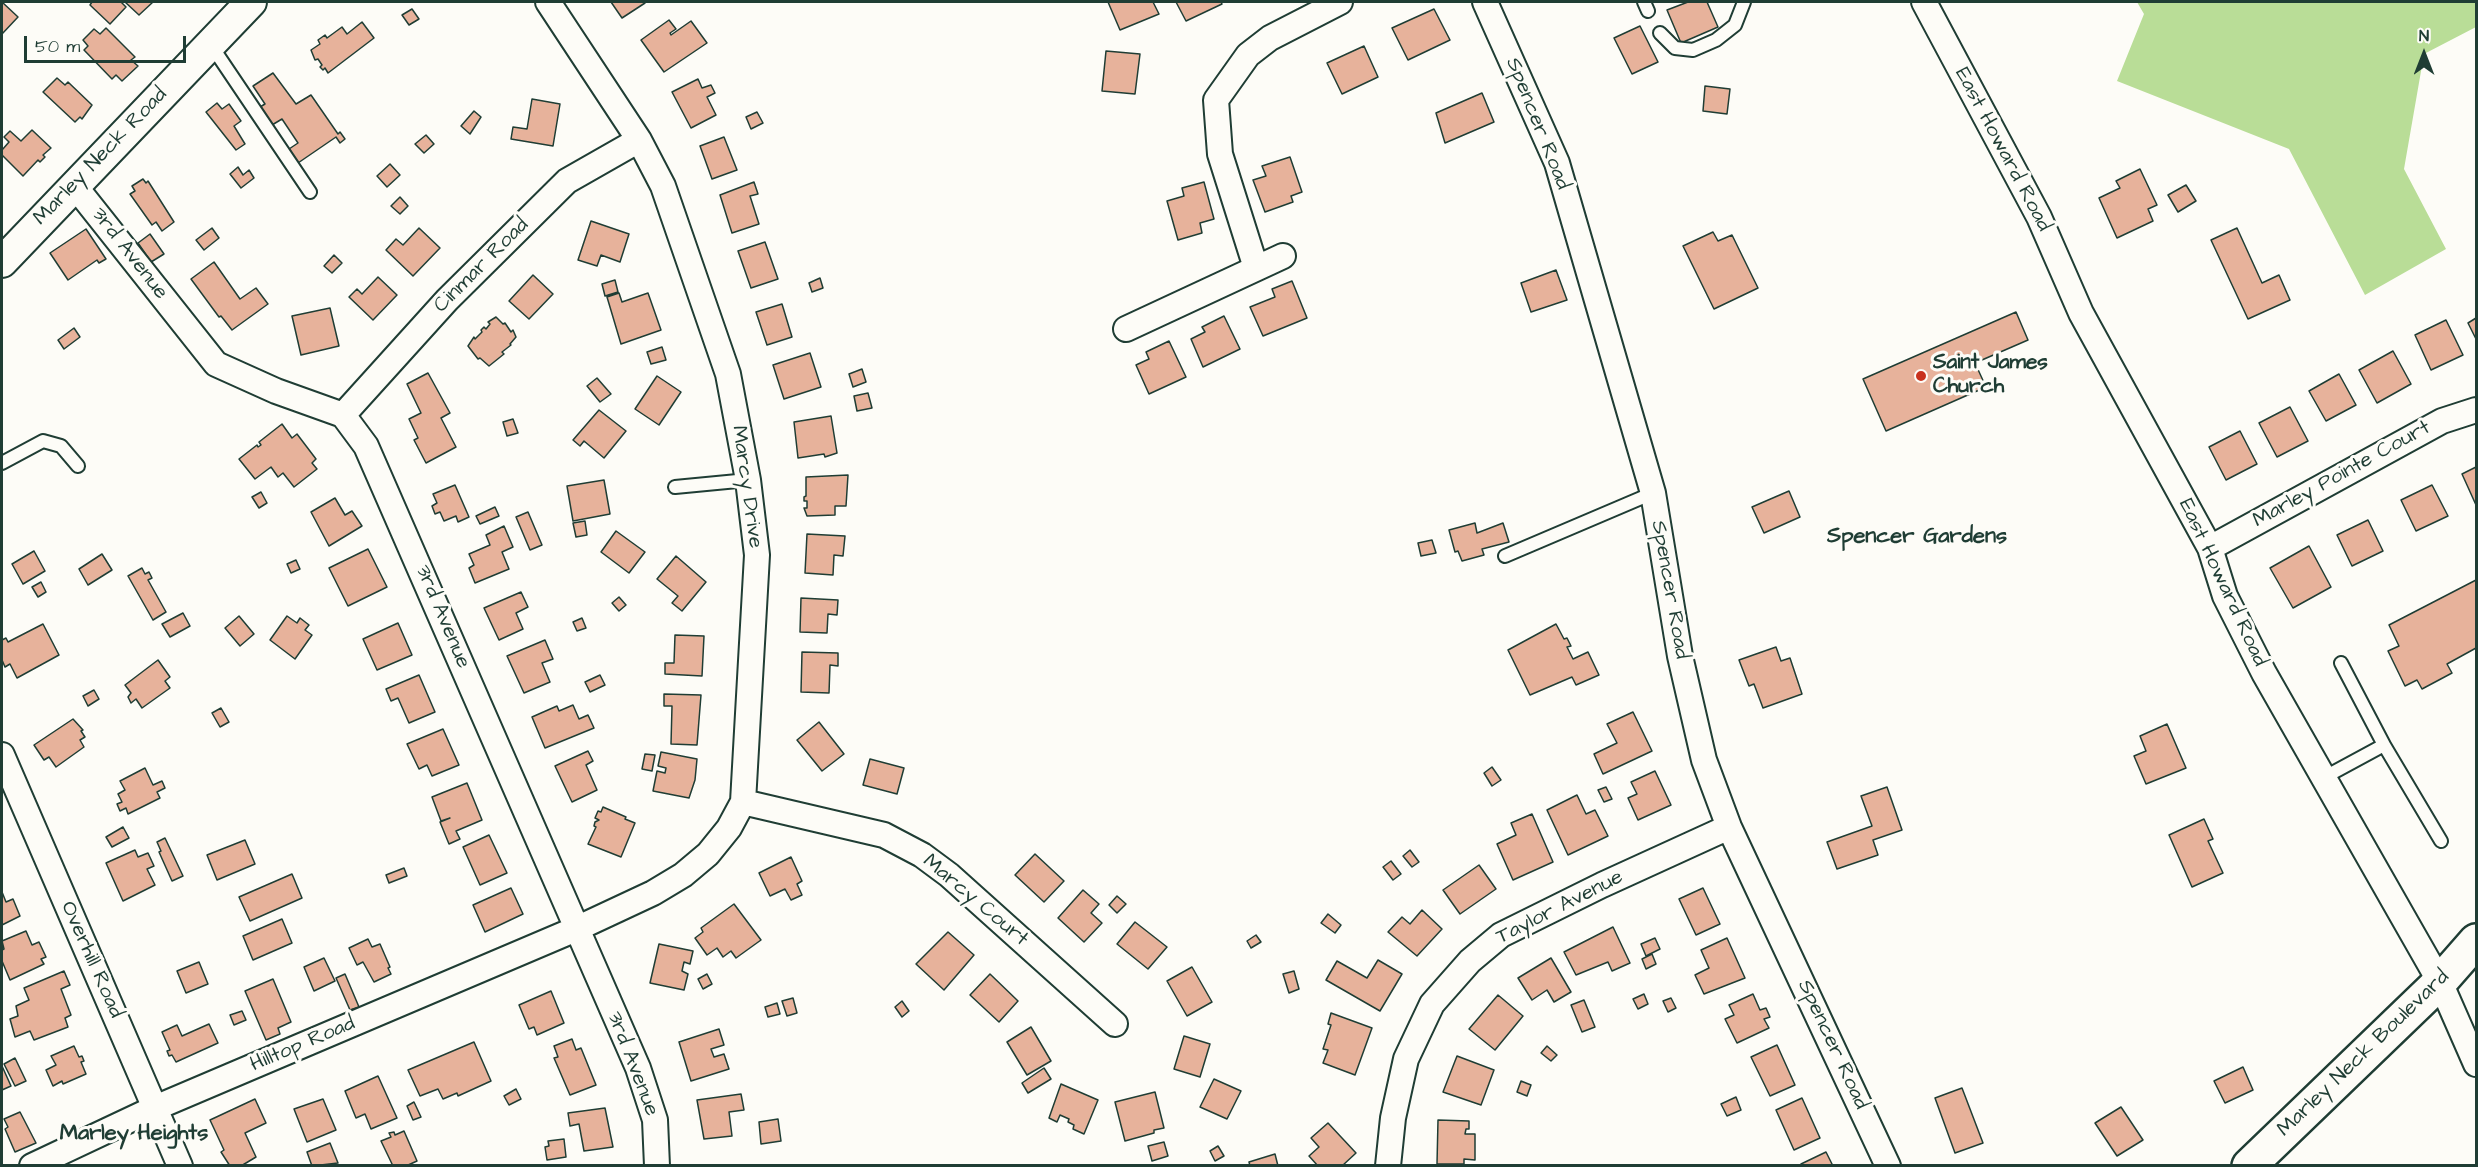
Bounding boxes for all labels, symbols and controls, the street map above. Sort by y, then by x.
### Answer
scale bar [27,24,189,62]
north arrow [2394,24,2454,84]
text: N [2419,25,2429,47]
text: 50 m [35,34,80,59]
street label: Spencer Road [1499,54,1575,194]
street label: East Howard Road [1948,64,2056,236]
street label: Marley Neck Road [29,83,173,231]
street label: 3rd Avenue [85,203,173,305]
street label: Cinmar Road [429,213,535,319]
place label: Saint James Church [1933,351,2048,401]
marker: Saint James Church [1914,369,1928,383]
street label: Marley Pointe Court [2249,416,2435,534]
street label: Marcy Drive [725,424,767,550]
street label: East Howard Road [2172,495,2272,671]
street label: Spencer Road [1644,519,1694,661]
district label: Spencer Gardens [1827,524,2007,550]
street label: 3rd Avenue [409,562,475,672]
street label: Marcy Court [917,849,1033,953]
street label: Taylor Avenue [1493,865,1627,951]
street label: Overhill Road [54,898,128,1022]
street label: Marley Neck Boulevard [2273,965,2455,1143]
street label: Spencer Road [1791,976,1873,1114]
street label: 3rd Avenue [601,1008,663,1120]
street label: Hilltop Road [247,1012,359,1078]
district label: Marley Heights [60,1121,208,1147]

